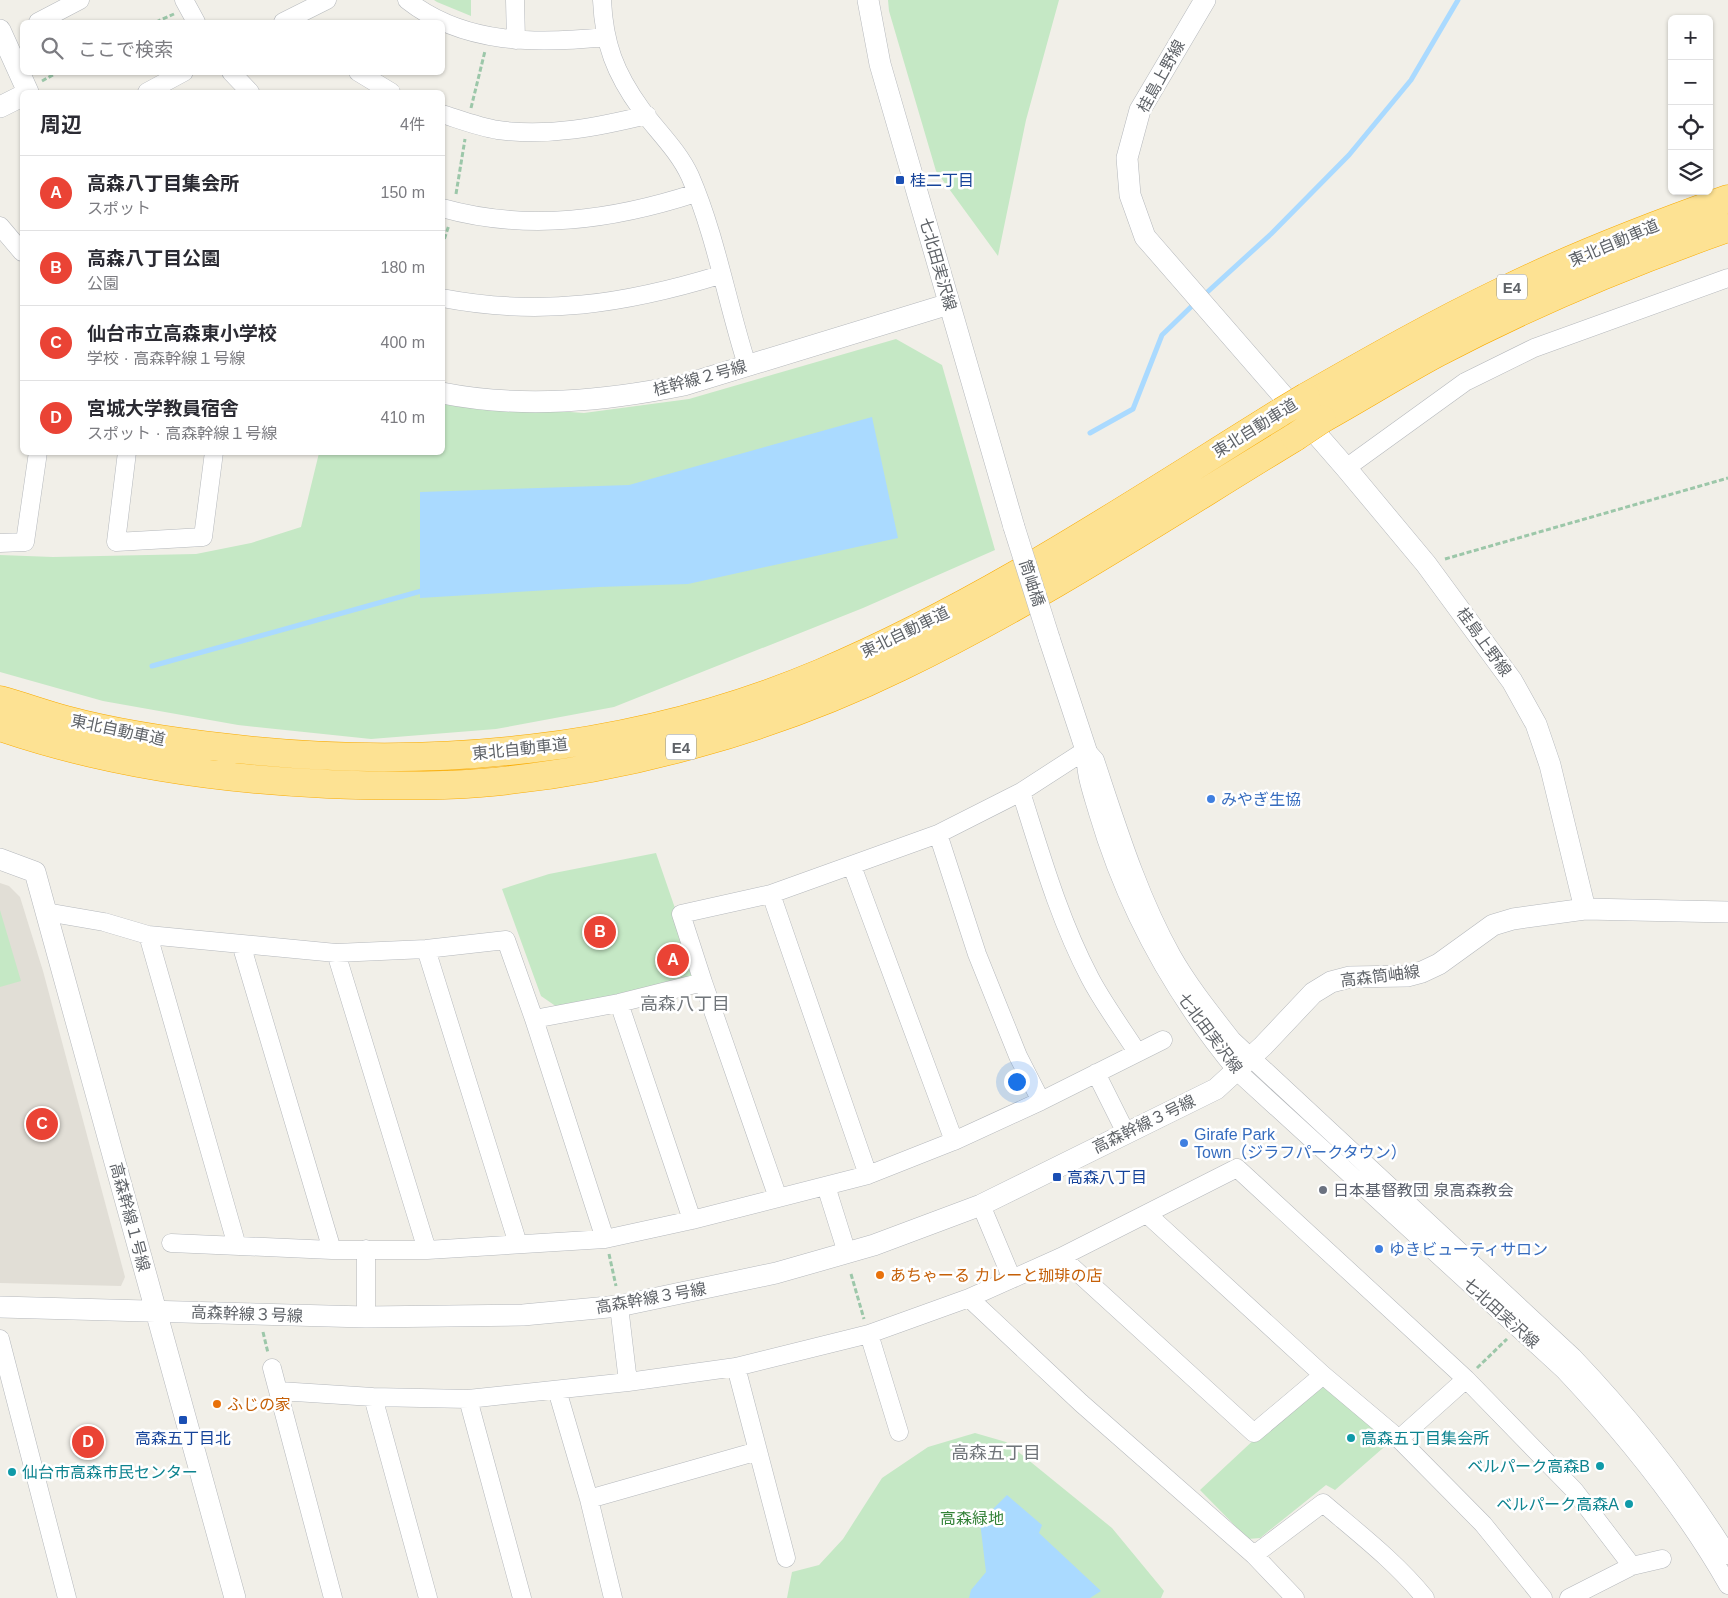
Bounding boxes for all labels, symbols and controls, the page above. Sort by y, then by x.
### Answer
map controls [1668,15,1713,195]
button: + [1668,15,1713,60]
search box [20,20,445,75]
icon: search [38,34,66,62]
street label: 桂島上野線 [1134,37,1188,115]
text: ここで検索 [78,39,173,60]
button: − [1668,60,1713,105]
button: locate [1668,105,1713,150]
text: 周辺 [40,113,82,136]
text: 4件 [400,116,425,133]
button: layers [1668,150,1713,195]
place label: 桂二丁目 [910,172,974,189]
text: 高森八丁目集会所 [87,173,239,194]
marker: 桂二丁目 [894,174,906,186]
text: A [50,184,62,201]
text: 150 m [381,184,425,201]
text: スポット [87,200,151,217]
street label: 七北田実沢線 [917,216,959,312]
street label: 東北自動車道 [1566,216,1662,270]
text: 高森八丁目公園 [87,248,220,269]
text: B [50,259,62,276]
text: 180 m [381,259,425,276]
road number: E4 [1497,274,1527,300]
text: 公園 [87,275,119,292]
text: 仙台市立高森東小学校 [87,323,277,344]
text: C [50,334,62,351]
text: 400 m [381,334,425,351]
text: 学校 · 高森幹線１号線 [87,350,245,367]
street label: 桂幹線２号線 [651,357,749,399]
street label: 東北自動車道 [1210,395,1300,461]
text: 宮城大学教員宿舎 [87,398,239,419]
text: D [50,409,62,426]
text: 410 m [381,409,425,426]
text: スポット · 高森幹線１号線 [87,425,277,442]
street label: 筒岫橋 [1016,558,1048,608]
street label: 東北自動車道 [858,603,952,661]
street label: 桂島上野線 [1454,605,1514,679]
street label: 東北自動車道 [69,712,167,748]
road number: E4 [666,734,696,760]
street label: 東北自動車道 [471,736,569,762]
place label: みやぎ生協 [1221,791,1301,808]
marker: みやぎ生協 [1205,793,1217,805]
pin: B [584,913,616,951]
pin: A [657,941,689,979]
street label: 高森筒岫線 [1339,963,1421,989]
street label: 七北田実沢線 [1174,990,1246,1076]
district label: 高森八丁目 [640,994,730,1014]
your location [1004,1069,1030,1095]
street label: 高森幹線３号線 [1090,1092,1198,1156]
pin: C [26,1105,58,1143]
place label: Girafe Park Town（ジラフパークタウン） [1194,1126,1407,1161]
marker: Girafe Park Town（ジラフパークタウン） [1178,1137,1190,1149]
street label: 高森幹線１号線 [107,1161,153,1273]
place label: 高森八丁目 [1067,1169,1147,1186]
marker: 高森八丁目 [1051,1171,1063,1183]
place label: 日本基督教団 泉高森教会 [1333,1182,1513,1199]
marker: 日本基督教団 泉高森教会 [1317,1184,1329,1196]
place label: ゆきビューティサロン [1389,1241,1548,1258]
marker: ゆきビューティサロン [1373,1243,1385,1255]
place label: あちゃーる カレーと珈琲の店 [890,1267,1102,1284]
marker: あちゃーる カレーと珈琲の店 [874,1269,886,1281]
street label: 七北田実沢線 [1460,1275,1542,1351]
street label: 高森幹線３号線 [594,1280,708,1316]
street label: 高森幹線３号線 [191,1304,303,1324]
place label: ふじの家 [227,1396,291,1413]
marker: ふじの家 [211,1398,223,1410]
marker: 高森五丁目北 [177,1414,189,1426]
pin: D [72,1423,104,1461]
place label: 高森五丁目北 [135,1430,231,1447]
place label: 高森五丁目集会所 [1361,1430,1489,1447]
marker: 高森五丁目集会所 [1345,1432,1357,1444]
district label: 高森五丁目 [951,1443,1041,1463]
place label: ベルパーク高森B [1467,1458,1590,1475]
marker: ベルパーク高森B [1594,1460,1606,1472]
place label: 仙台市高森市民センター [22,1464,198,1481]
marker: 仙台市高森市民センター [6,1466,18,1478]
place label: ベルパーク高森A [1496,1496,1619,1513]
marker: ベルパーク高森A [1623,1498,1635,1510]
park label: 高森緑地 [940,1510,1004,1527]

